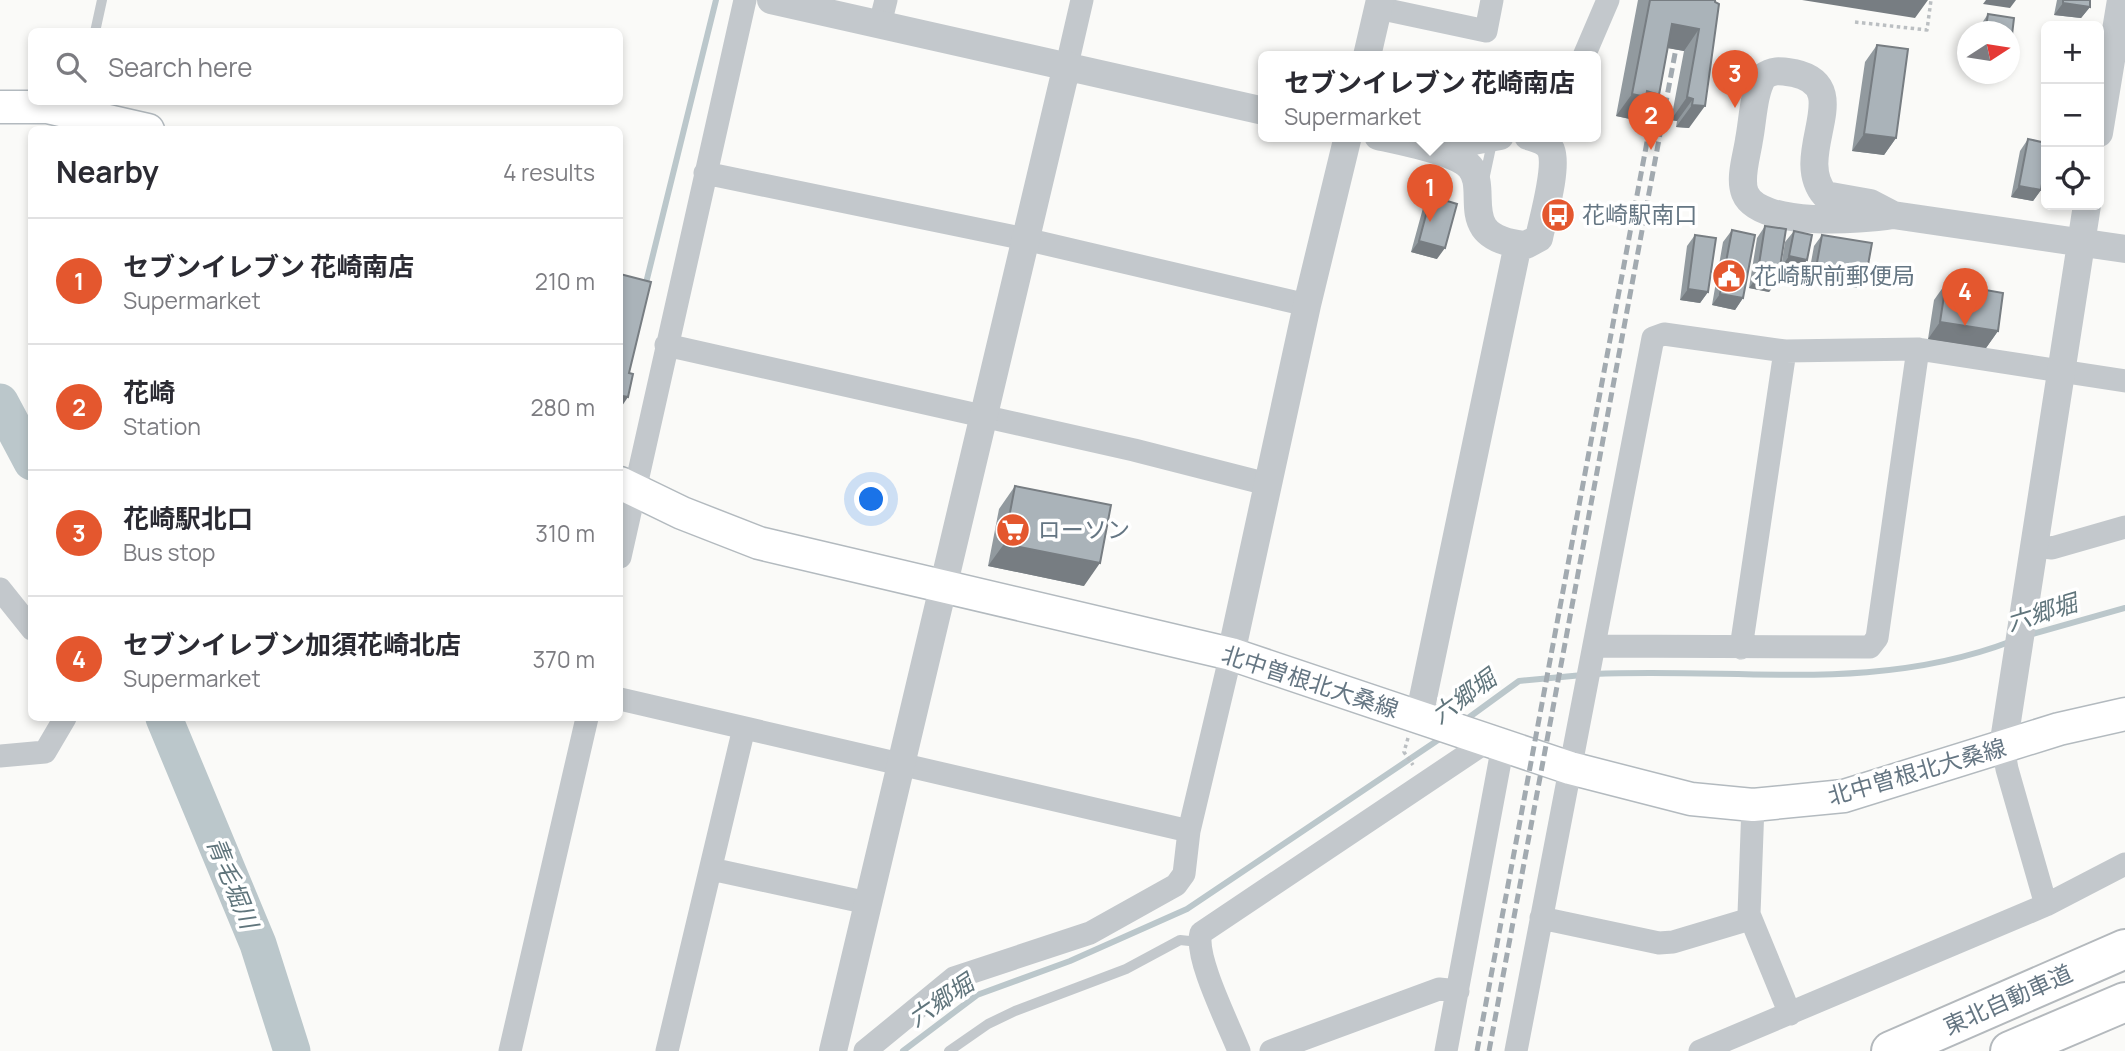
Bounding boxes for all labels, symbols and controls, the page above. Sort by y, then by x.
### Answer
north arrow [1957,21,2020,84]
map controls [2041,21,2104,210]
button: + [2041,21,2104,84]
search box [28,28,623,105]
icon: search [52,48,90,86]
text: Search here [108,49,253,85]
pin: 3 [1712,50,1758,108]
popup [1258,51,1601,142]
text: セブンイレブン 花崎南店 [1284,64,1575,100]
button: − [2041,84,2104,147]
pin: 2 [1628,92,1674,150]
text: Supermarket [1284,100,1422,132]
button: locate [2041,147,2104,210]
text: Nearby [56,151,159,192]
text: 4 results [503,156,595,188]
pin: 1 [1407,164,1453,222]
bus stop icon: 花崎駅南口 [1539,196,1577,234]
place label: 花崎駅南口 [1582,198,1697,230]
text: セブンイレブン 花崎南店 [123,248,414,284]
public building icon: 花崎駅前郵便局 [1710,257,1748,295]
place label: 花崎駅前郵便局 [1754,259,1915,291]
text: 1 [74,265,84,297]
text: 210 m [535,265,595,297]
pin: 4 [1942,268,1988,326]
text: Supermarket [123,284,261,316]
text: 花崎 [123,374,175,410]
text: 2 [72,391,86,423]
text: 280 m [530,391,595,423]
text: Station [123,410,201,442]
your location [854,482,888,516]
text: 花崎駅北口 [123,500,253,536]
supermarket icon: ローソン [994,511,1032,549]
place label: ローソン [1038,513,1130,545]
text: 3 [72,517,86,549]
text: 310 m [535,517,595,549]
text: Bus stop [123,536,215,568]
water label: 六郷堀 [2002,584,2085,638]
text: セブンイレブン加須花崎北店 [123,626,461,662]
street label: 北中曽根北大桑線 [1218,637,1403,725]
text: 4 [72,643,86,675]
text: 370 m [533,643,595,675]
water label: 六郷堀 [1424,659,1505,730]
text: Supermarket [123,662,261,694]
street label: 北中曽根北大桑線 [1824,730,2010,812]
water label: 青毛堀川 [200,832,268,936]
street label: 東北自動車道 [1938,956,2077,1042]
water label: 六郷堀 [901,964,983,1034]

